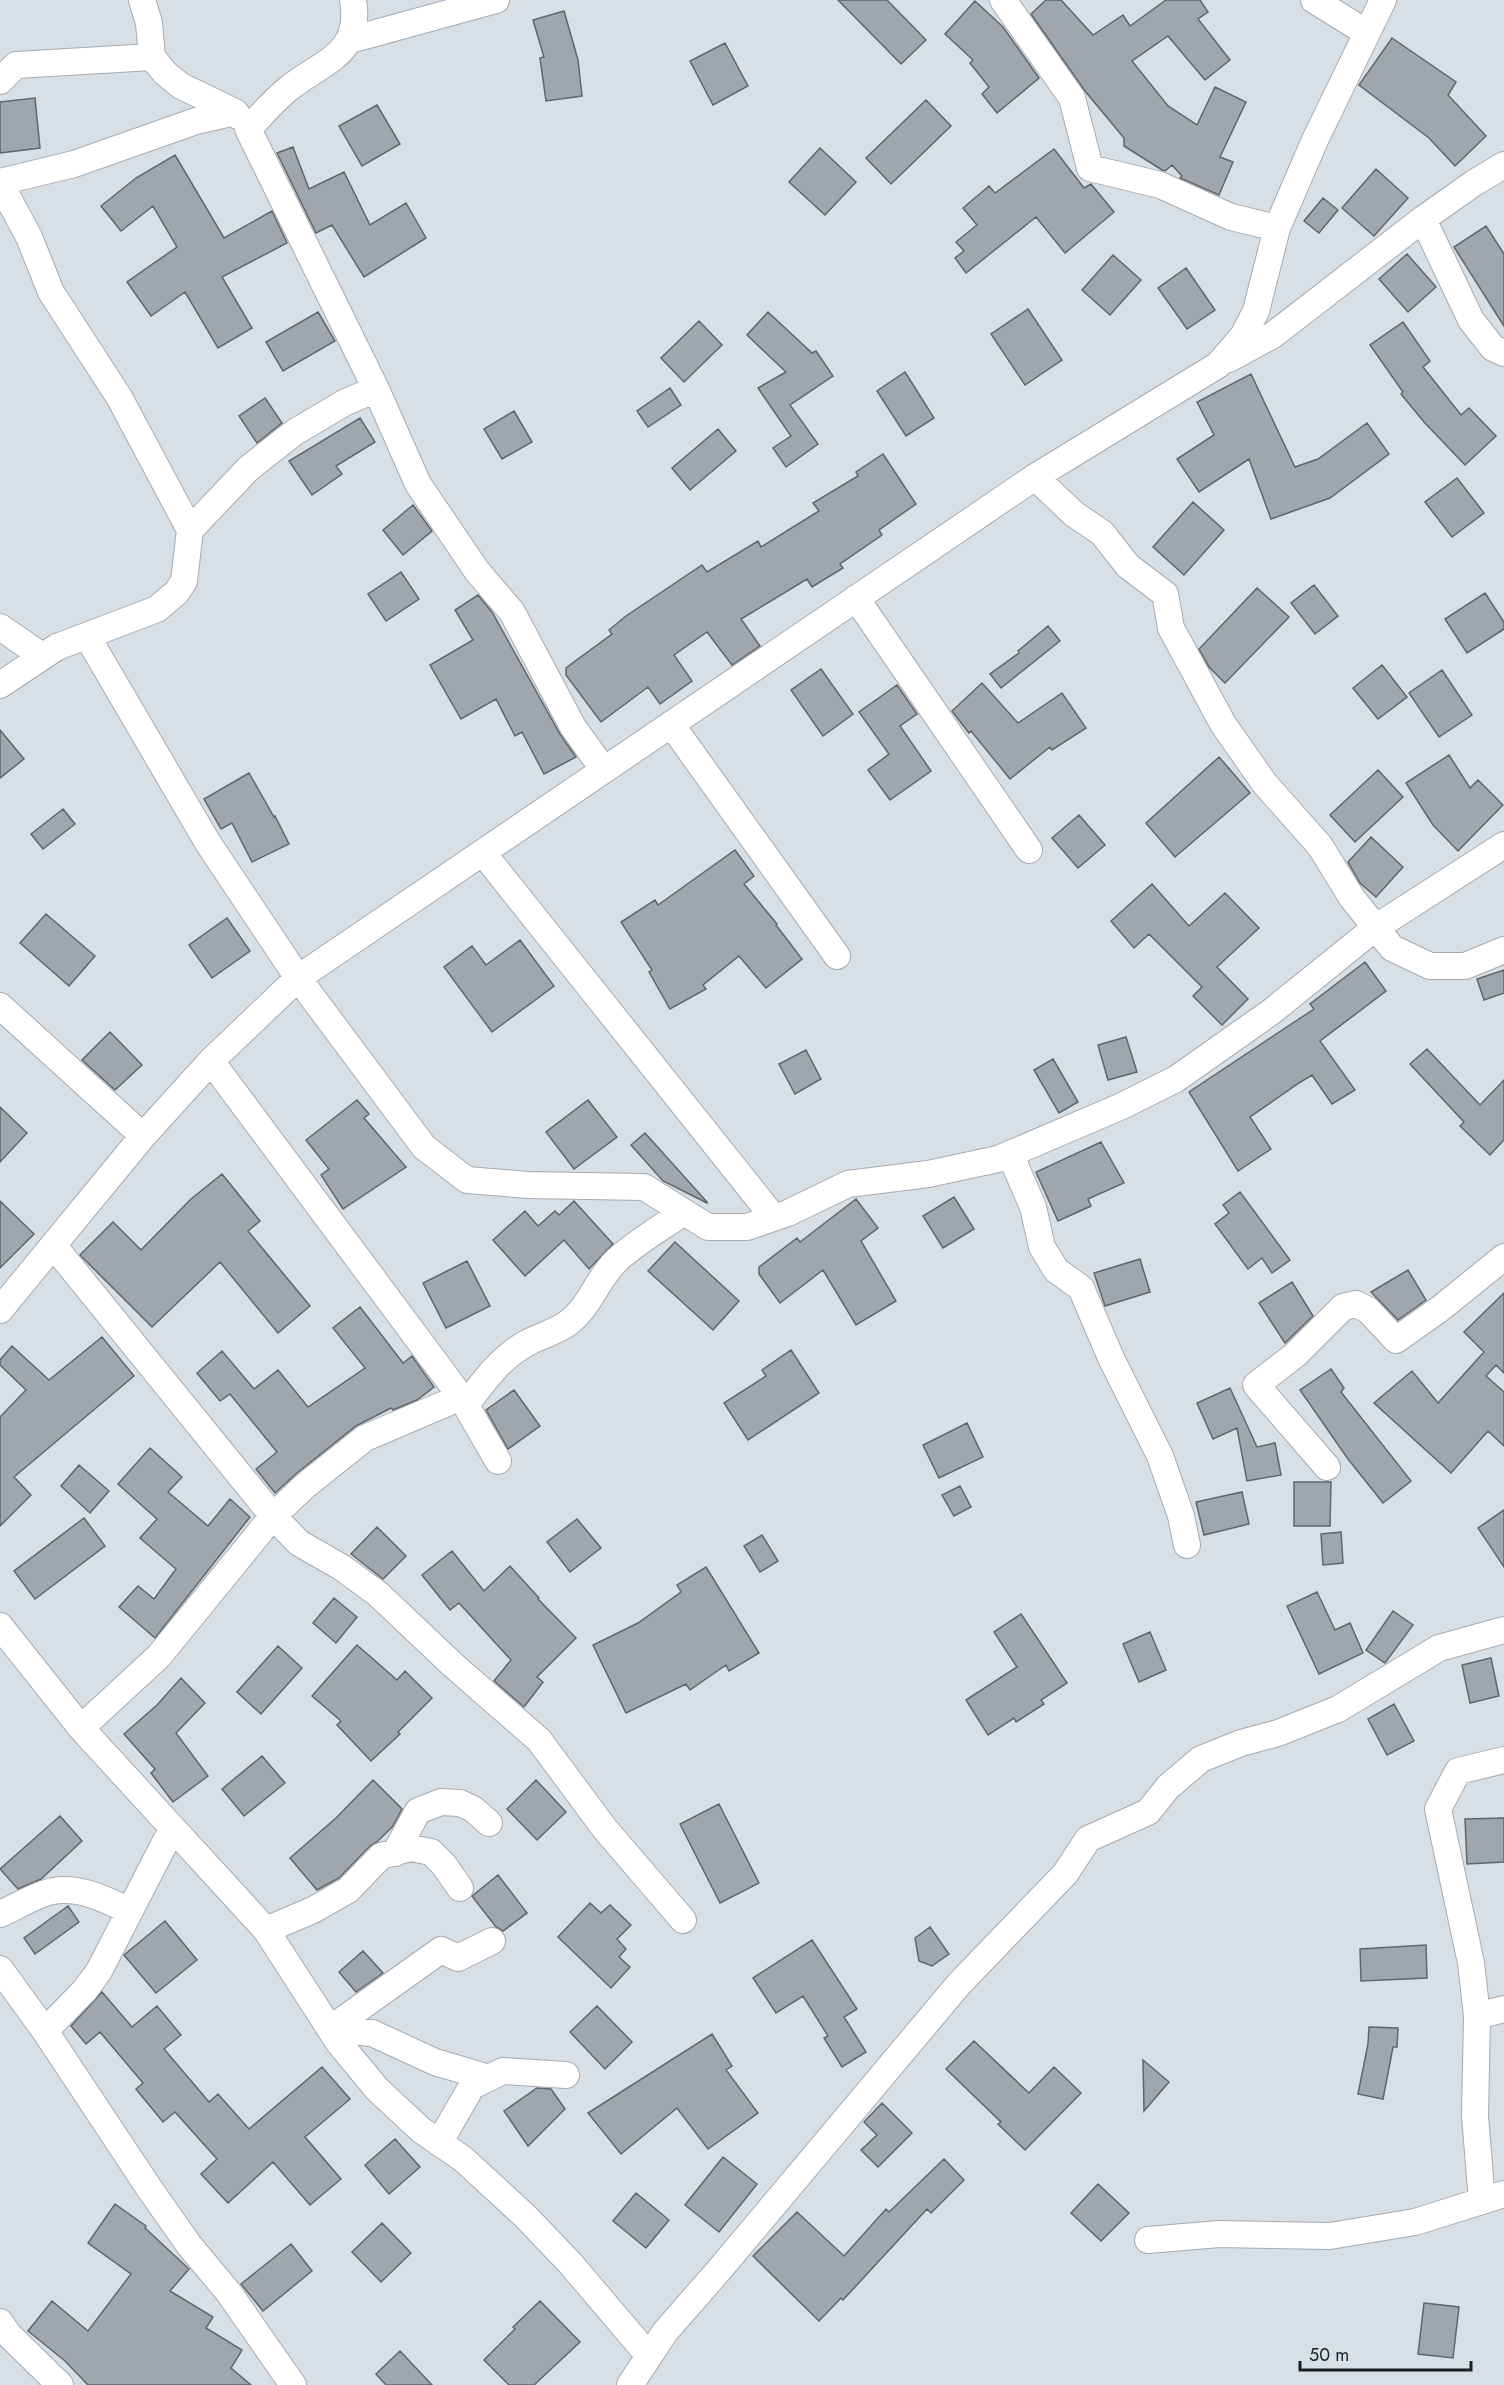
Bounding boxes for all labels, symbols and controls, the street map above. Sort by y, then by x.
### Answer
scale bar [1300,2334,1471,2372]
text: 50 m [1309,2342,1349,2368]

